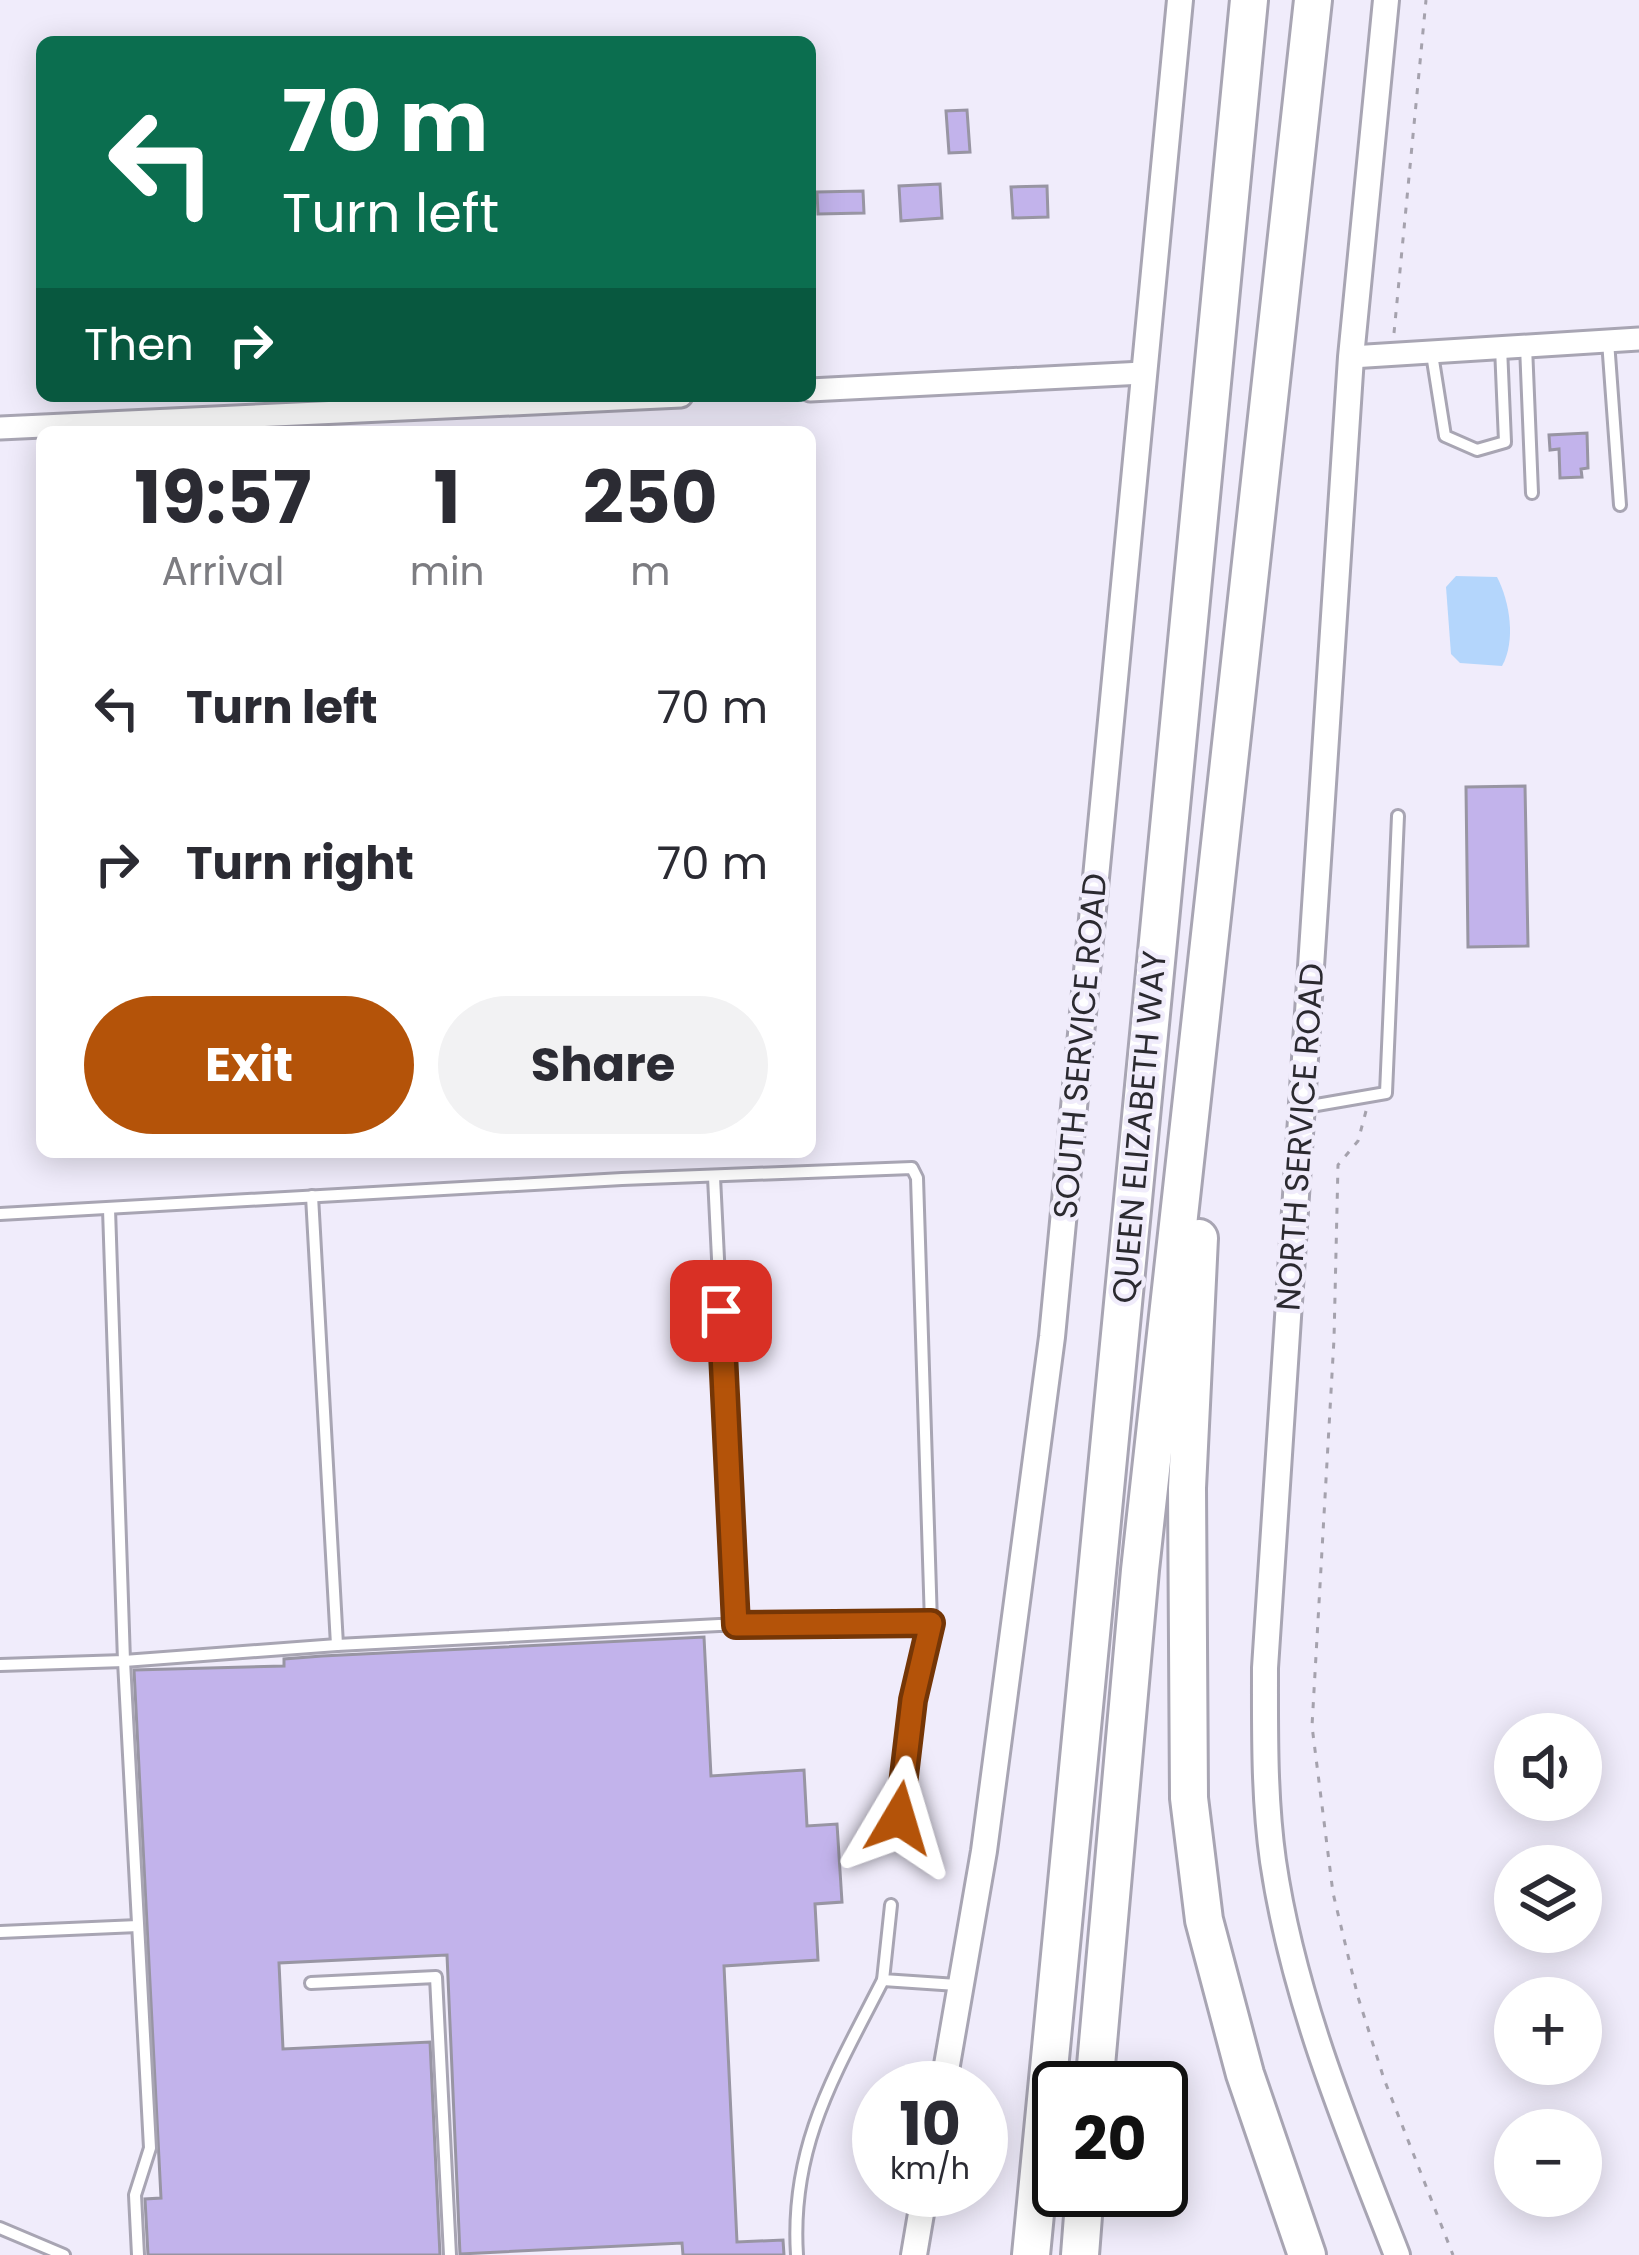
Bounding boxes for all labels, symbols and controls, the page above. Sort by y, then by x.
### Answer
text: 70 m [282,63,488,180]
icon: left [84,84,240,240]
text: Turn left [282,175,499,251]
icon: right [218,312,284,378]
text: Then [84,313,194,376]
text: 19:57 [134,447,311,548]
text: 1 [434,447,461,548]
text: 250 [583,447,718,548]
text: Arrival [161,544,284,599]
text: min [410,544,484,599]
text: m [630,544,670,599]
icon: left [84,675,150,741]
text: Turn left [186,676,378,739]
text: 70 m [657,676,768,739]
icon: right [84,831,150,897]
text: Turn right [186,832,414,895]
text: 70 m [657,832,768,895]
street label: SOUTH SERVICE ROAD [1041,871,1119,1221]
street label: QUEEN ELIZABETH WAY [1100,949,1178,1305]
street label: NORTH SERVICE ROAD [1264,962,1336,1312]
button: Exit [84,996,414,1134]
button: Share [438,996,768,1134]
pin [670,1260,772,1362]
icon: arrive [688,1278,754,1344]
map controls [1494,1713,1602,2217]
button: sound [1494,1713,1602,1821]
position arrow [836,1755,962,1881]
button: layers [1494,1845,1602,1953]
button: + [1494,1977,1602,2085]
speed limit sign: 20 [1032,2061,1188,2217]
text: 10 [899,2082,961,2166]
button: − [1494,2109,1602,2217]
text: km/h [890,2147,970,2190]

